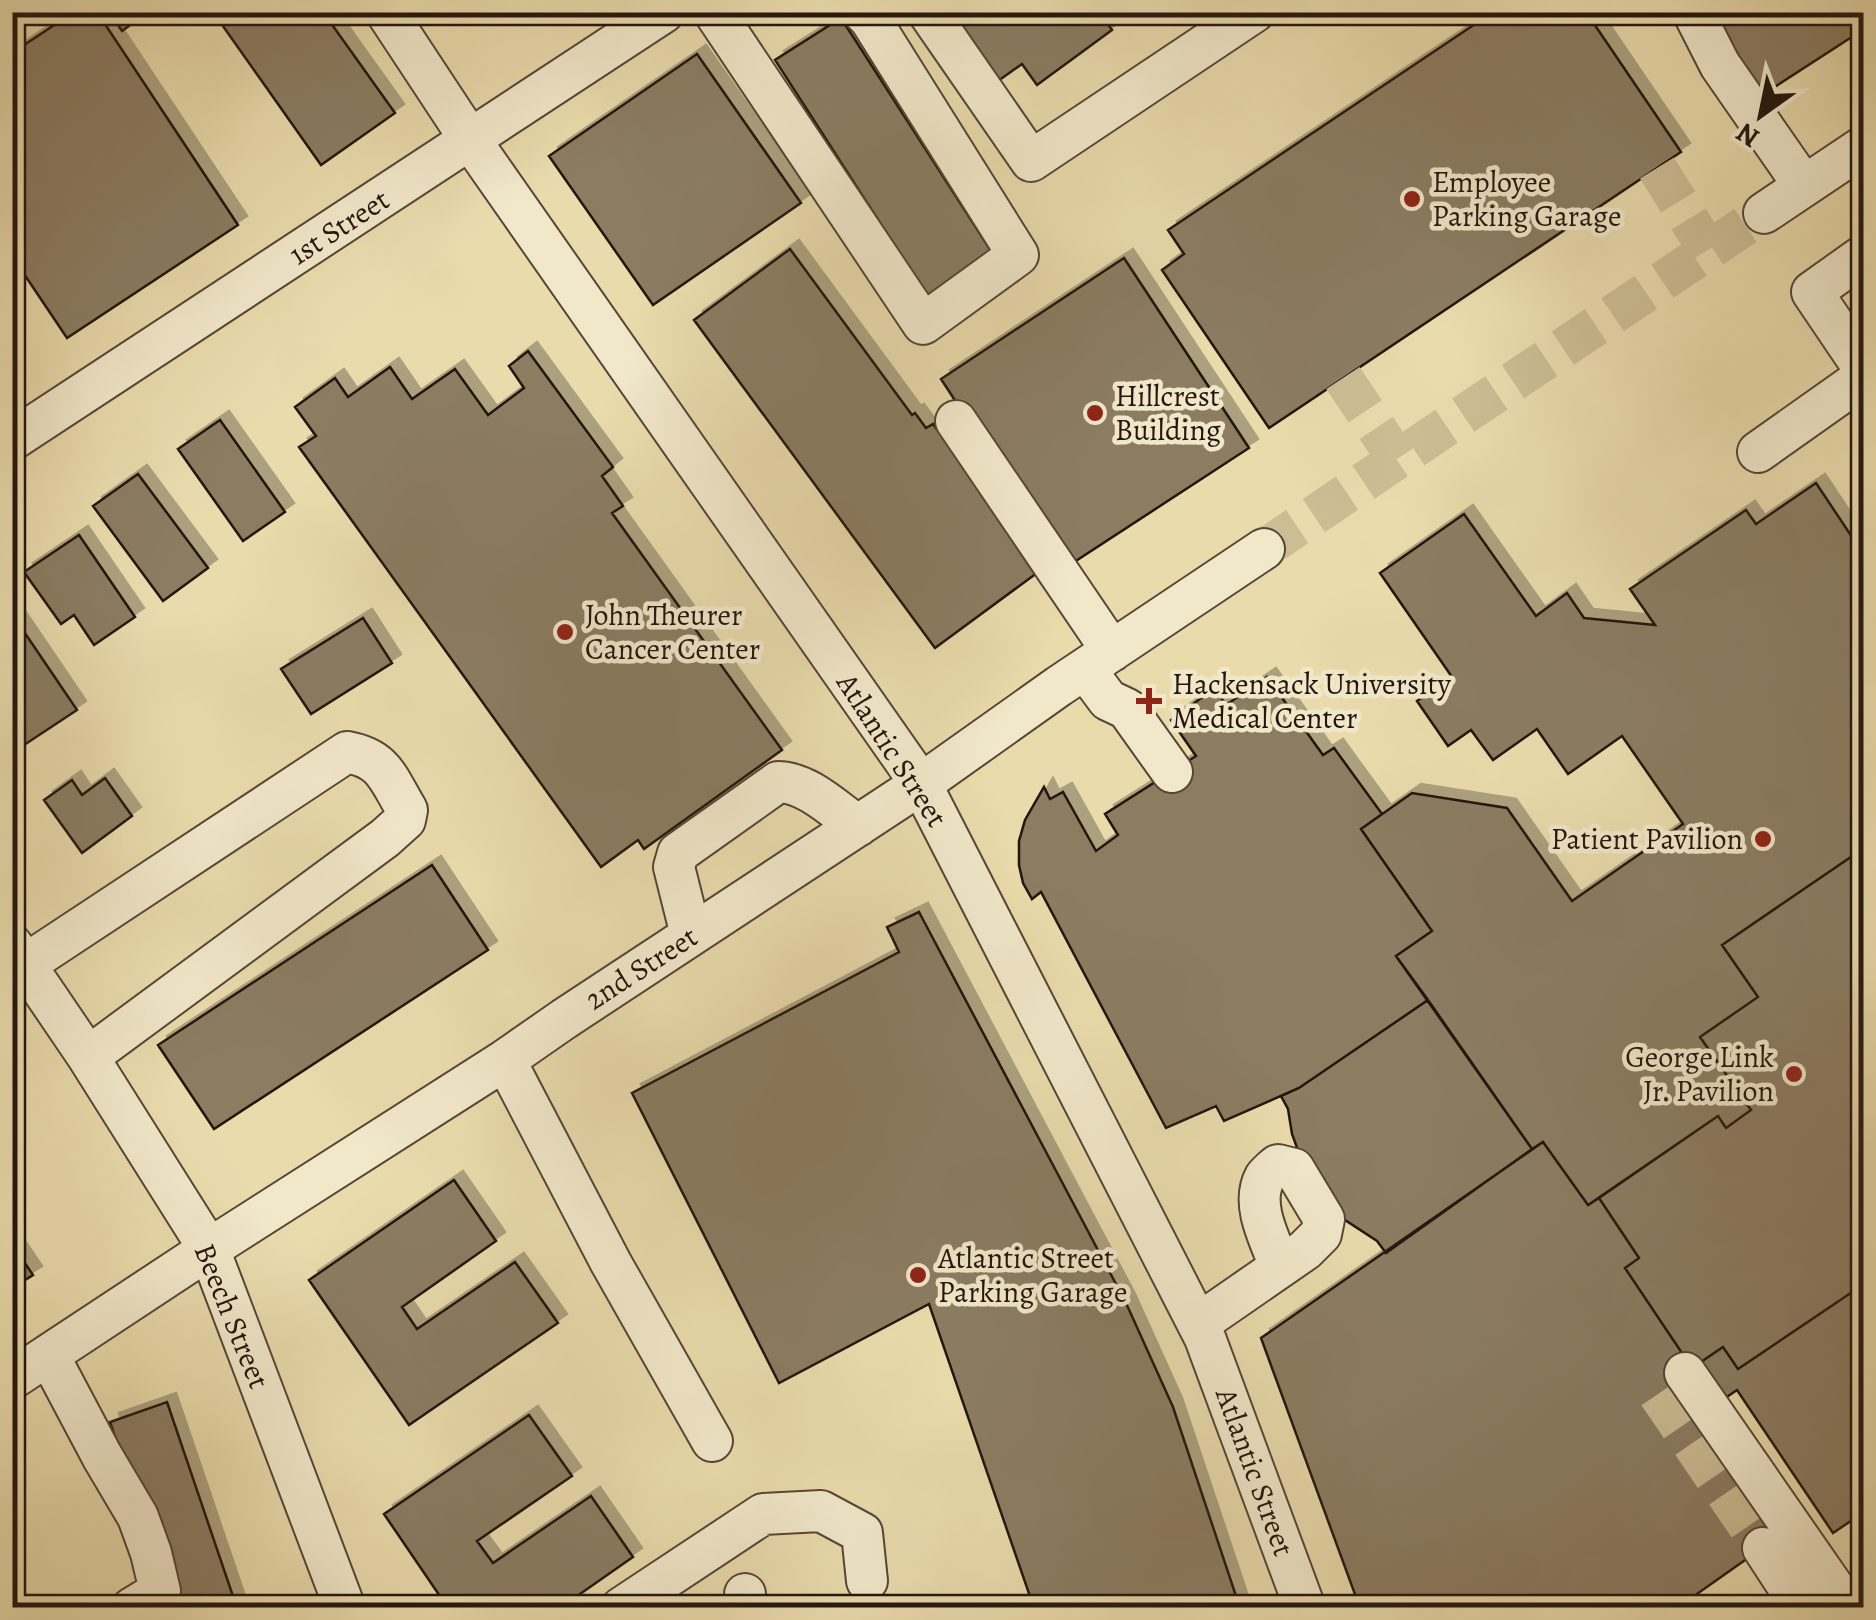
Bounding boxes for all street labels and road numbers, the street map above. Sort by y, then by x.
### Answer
street label: 1st Street [281,180,397,274]
street label: Atlantic Street [827,664,957,835]
street label: 2nd Street [577,917,705,1019]
street label: Beech Street [185,1238,279,1394]
street label: Atlantic Street [1206,1382,1304,1562]

